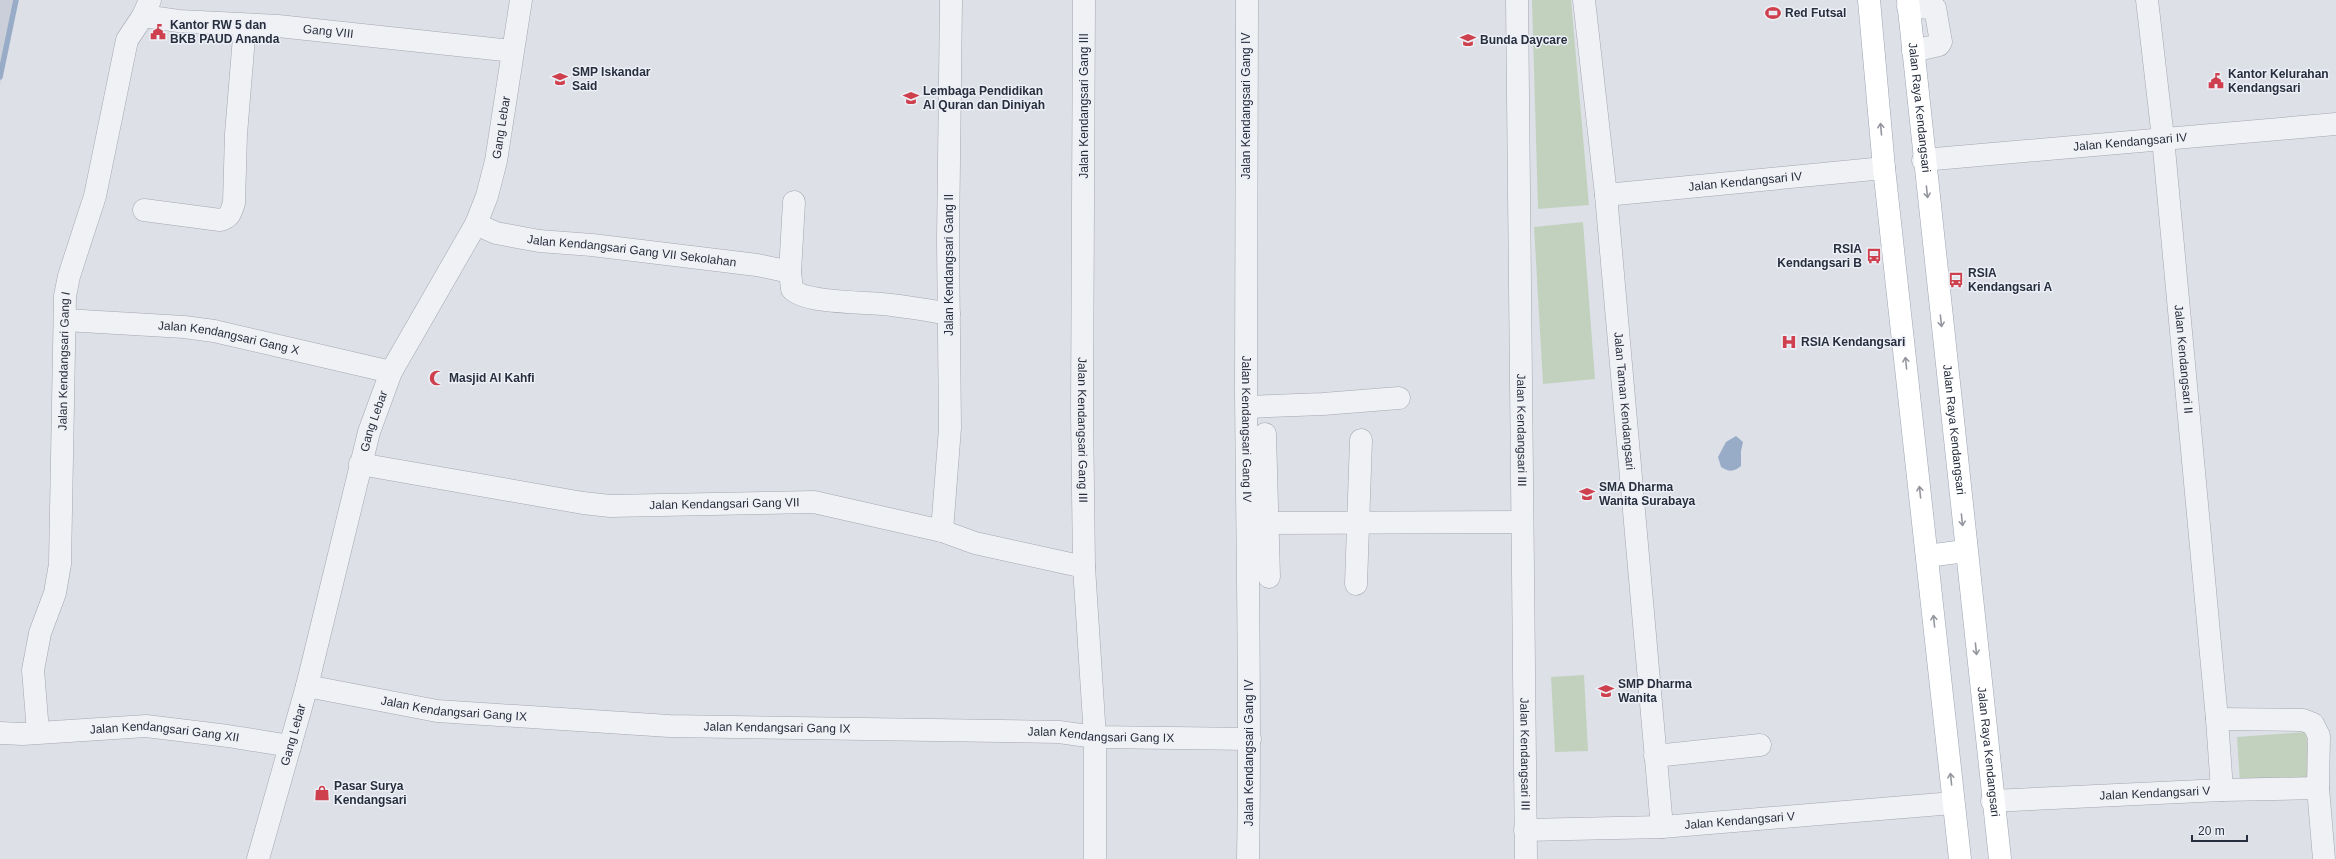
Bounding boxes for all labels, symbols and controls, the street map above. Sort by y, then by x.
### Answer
sports icon: Red Futsal [1764,4,1782,22]
place label: Red Futsal [1785,6,1846,20]
place label: Kantor RW 5 dan BKB PAUD Ananda [170,18,280,46]
street label: Gang VIII [302,22,354,41]
public building icon: Kantor RW 5 dan BKB PAUD Ananda [149,23,167,41]
school or university icon: Bunda Daycare [1459,31,1477,49]
street label: Jalan Kendangsari Gang III [1077,33,1091,179]
street label: Jalan Kendangsari Gang IV [1239,33,1253,179]
place label: Bunda Daycare [1480,33,1568,47]
street label: Jalan Raya Kendangsari [1906,42,1933,173]
place label: SMP Iskandar Said [572,65,651,93]
place label: Kantor Kelurahan Kendangsari [2228,67,2329,95]
school or university icon: SMP Iskandar Said [551,70,569,88]
public building icon: Kantor Kelurahan Kendangsari [2207,72,2225,90]
place label: Lembaga Pendidikan Al Quran dan Diniyah [923,84,1045,112]
school or university icon: Lembaga Pendidikan Al Quran dan Diniyah [902,89,920,107]
street label: Gang Lebar [489,95,513,160]
one-way arrow [1877,123,1885,136]
street label: Jalan Kendangsari IV [2073,130,2188,154]
street label: Jalan Kendangsari IV [1688,169,1803,194]
one-way arrow [1923,185,1931,198]
street label: Jalan Kendangsari Gang II [942,194,956,336]
street label: Jalan Kendangsari Gang VII Sekolahan [526,232,737,269]
place label: RSIA Kendangsari B [1777,242,1862,270]
bus stop icon: RSIA Kendangsari B [1865,247,1883,265]
place label: RSIA Kendangsari A [1968,266,2053,294]
bus stop icon: RSIA Kendangsari A [1947,271,1965,289]
street label: Jalan Kendangsari Gang I [55,290,73,431]
street label: Jalan Kendangsari II [2172,304,2196,414]
one-way arrow [1937,314,1945,327]
street label: Jalan Kendangsari Gang X [158,318,301,358]
street label: Jalan Taman Kendangsari [1611,331,1637,471]
hospital icon: RSIA Kendangsari [1780,333,1798,351]
place label: RSIA Kendangsari [1801,335,1905,349]
street label: Jalan Kendangsari Gang IV [1239,356,1254,503]
street label: Jalan Kendangsari Gang III [1075,357,1090,503]
one-way arrow [1902,357,1909,370]
street label: Jalan Raya Kendangsari [1940,364,1968,495]
mosque icon: Masjid Al Kahfi [428,369,446,387]
place label: Masjid Al Kahfi [449,371,535,385]
street label: Jalan Kendangsari III [1514,373,1529,487]
street label: Gang Lebar [357,389,391,453]
place label: SMA Dharma Wanita Surabaya [1599,480,1696,508]
school or university icon: SMA Dharma Wanita Surabaya [1578,485,1596,503]
one-way arrow [1916,486,1923,499]
street label: Jalan Kendangsari Gang VII [649,495,800,512]
one-way arrow [1958,513,1966,526]
one-way arrow [1930,615,1937,628]
one-way arrow [1972,642,1979,655]
place label: SMP Dharma Wanita [1618,677,1692,705]
street label: Jalan Kendangsari Gang IV [1242,680,1256,826]
school or university icon: SMP Dharma Wanita [1597,682,1615,700]
street label: Jalan Raya Kendangsari [1975,686,2002,818]
street label: Jalan Kendangsari Gang IX [380,693,527,724]
street label: Jalan Kendangsari III [1517,697,1532,811]
street label: Gang Lebar [278,702,309,767]
street label: Jalan Kendangsari Gang XII [89,719,240,745]
street label: Jalan Kendangsari Gang IX [704,720,851,736]
street label: Jalan Kendangsari Gang IX [1027,725,1174,745]
one-way arrow [1947,772,1955,785]
place label: Pasar Surya Kendangsari [334,779,407,807]
shop icon: Pasar Surya Kendangsari [313,784,331,802]
street label: Jalan Kendangsari V [2099,784,2211,803]
street label: Jalan Kendangsari V [1684,809,1796,832]
scale bar [2192,817,2247,843]
text: 20 m [2198,824,2225,838]

